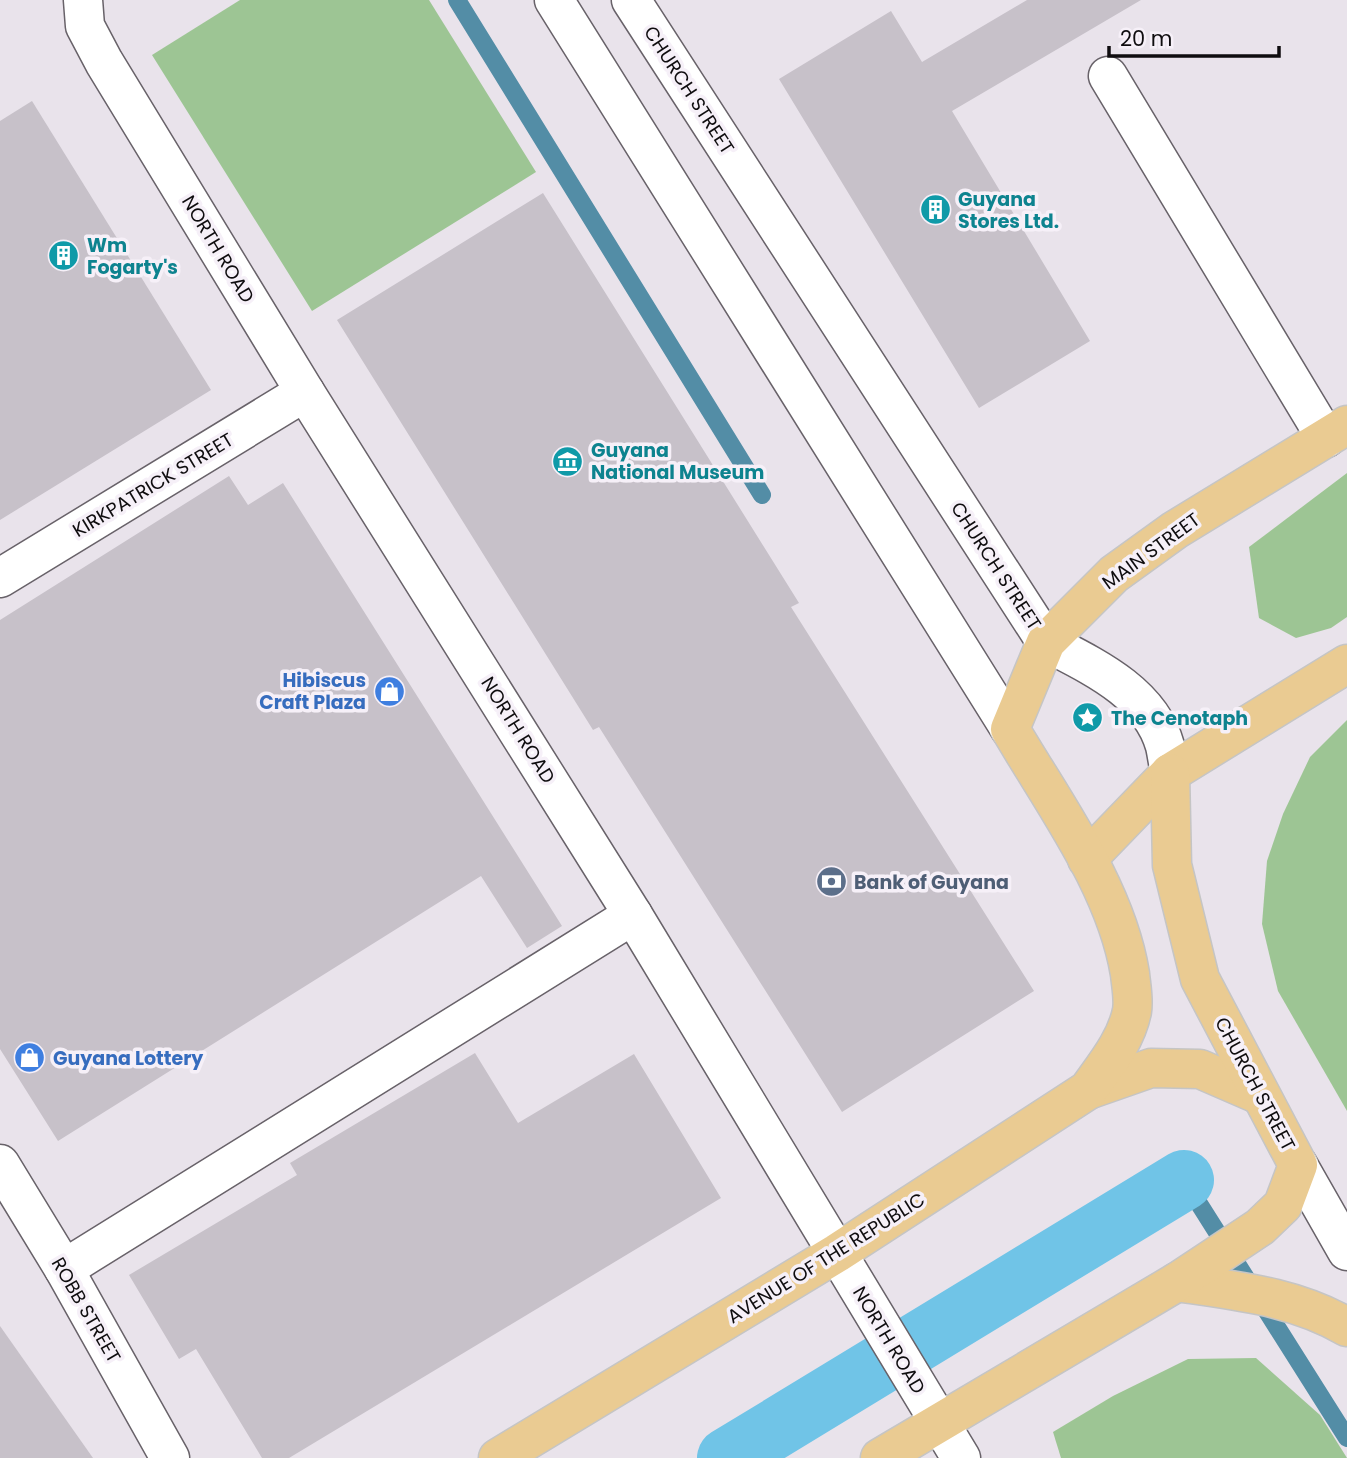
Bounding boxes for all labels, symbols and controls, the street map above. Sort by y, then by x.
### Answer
scale bar [1109,14,1279,58]
street label: CHURCH STREET [637,21,741,159]
text: 20 m [1120,24,1173,53]
place label: Guyana Stores Ltd. [958,186,1059,235]
street label: NORTH ROAD [175,190,261,308]
building icon: Guyana Stores Ltd. [918,193,952,227]
place label: Wm Fogarty's [87,232,178,281]
building icon: Wm Fogarty's [47,239,81,273]
street label: KIRKPATRICK STREET [68,426,238,544]
place label: Guyana National Museum [591,437,764,486]
museum icon: Guyana National Museum [551,444,585,478]
street label: CHURCH STREET [944,497,1048,635]
street label: MAIN STREET [1097,506,1205,596]
place label: Hibiscus Craft Plaza [259,667,366,716]
street label: NORTH ROAD [474,672,562,788]
shop icon: Hibiscus Craft Plaza [372,674,406,708]
place icon: The Cenotaph [1071,701,1105,735]
place label: The Cenotaph [1111,705,1248,732]
bank icon: Bank of Guyana [814,865,848,899]
place label: Bank of Guyana [854,869,1009,896]
street label: CHURCH STREET [1208,1012,1302,1156]
shop icon: Guyana Lottery [13,1041,47,1075]
place label: Guyana Lottery [53,1045,204,1072]
street label: AVENUE OF THE REPUBLIC [722,1186,930,1330]
street label: ROBB STREET [45,1252,127,1368]
street label: NORTH ROAD [846,1281,932,1399]

